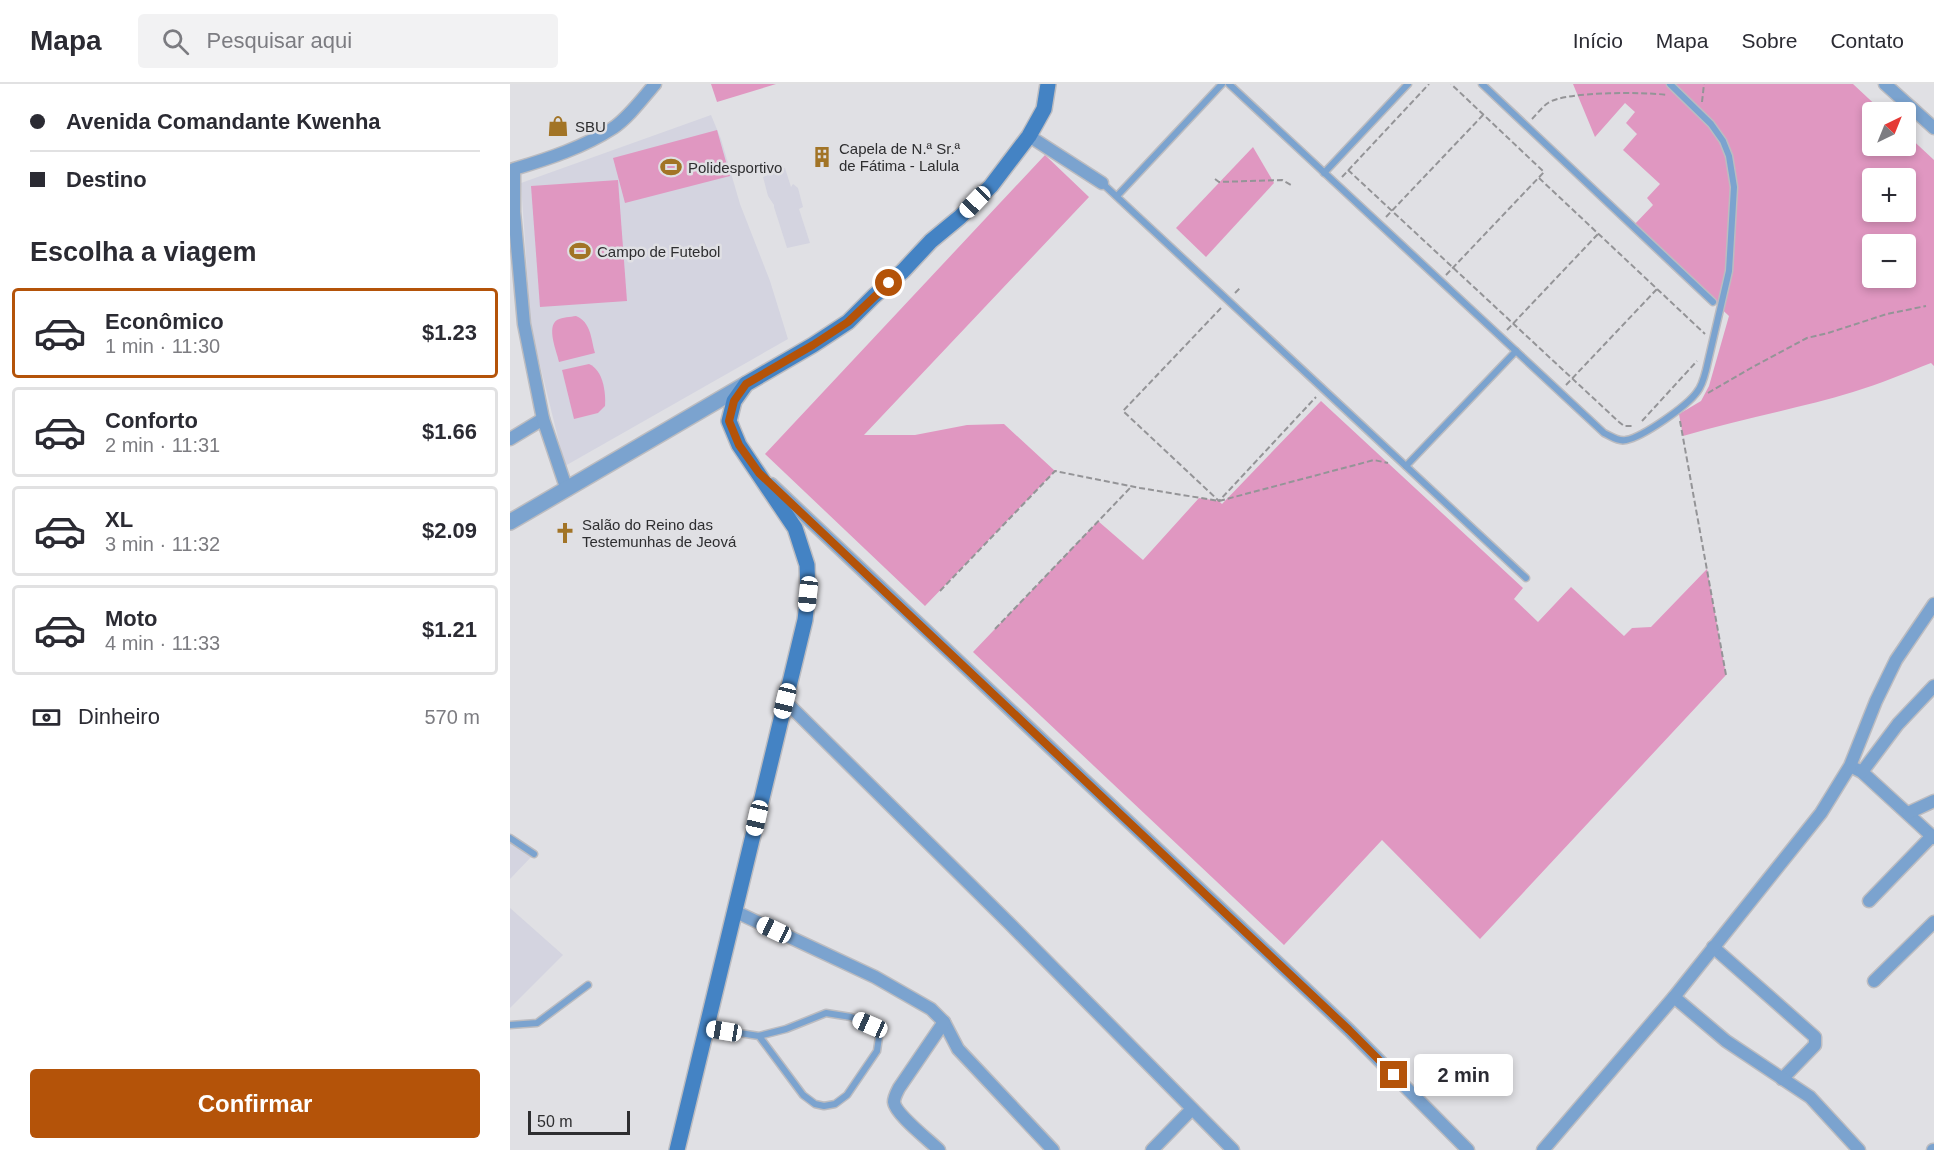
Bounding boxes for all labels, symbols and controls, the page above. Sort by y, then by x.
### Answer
search box [138,14,558,68]
text: Mapa [30,25,102,56]
icon: search [159,25,192,58]
text: Pesquisar aqui [207,28,352,53]
text: Início [1573,29,1623,52]
text: Mapa [1656,29,1708,52]
text: Sobre [1741,29,1797,52]
text: Contato [1830,29,1904,52]
north arrow [1862,102,1916,156]
map controls [1862,102,1916,288]
text: Avenida Comandante Kwenha [66,109,381,134]
shop icon: SBU [546,114,570,138]
place label: SBU [575,118,606,135]
place label: Capela de N.ª Sr.ª de Fátima - Lalula [839,140,961,174]
building icon: Capela de N.ª Sr.ª de Fátima - Lalula [810,145,834,169]
sports icon: Polidesportivo [659,155,683,179]
place label: Polidesportivo [688,159,782,176]
text: Destino [66,167,147,192]
button: + [1862,168,1916,222]
car [956,183,994,221]
button: − [1862,234,1916,288]
text: Escolha a viagem [30,237,257,267]
sports icon: Campo de Futebol [568,239,592,263]
place label: Campo de Futebol [597,243,720,260]
route start [875,269,902,296]
icon: car [33,306,87,360]
text: Econômico [105,309,224,334]
text: $1.23 [422,320,477,345]
text: 1 min · 11:30 [105,335,220,357]
icon: car [33,405,87,459]
text: Conforto [105,408,198,433]
text: $1.66 [422,419,477,444]
text: 2 min · 11:31 [105,434,220,456]
icon: car [33,504,87,558]
text: XL [105,507,133,532]
place label: Salão do Reino das Testemunhas de Jeová [582,516,737,550]
text: $2.09 [422,518,477,543]
church icon: Salão do Reino das Testemunhas de Jeová [553,521,577,545]
text: 3 min · 11:32 [105,533,220,555]
car [797,575,819,613]
icon: car [33,603,87,657]
text: Moto [105,606,158,631]
text: $1.21 [422,617,477,642]
text: 4 min · 11:33 [105,632,220,654]
car [772,681,798,721]
icon: cash [30,701,63,734]
text: Dinheiro [78,704,160,729]
text: 570 m [424,706,480,728]
car [744,798,770,838]
car [754,914,794,946]
car [850,1009,890,1041]
car [705,1019,743,1043]
callout: 2 min [1415,1054,1514,1096]
route end [1380,1061,1407,1088]
text: 2 min [1437,1064,1490,1086]
button: Confirmar [30,1069,480,1138]
scale bar [528,1108,630,1136]
text: 50 m [537,1113,573,1130]

